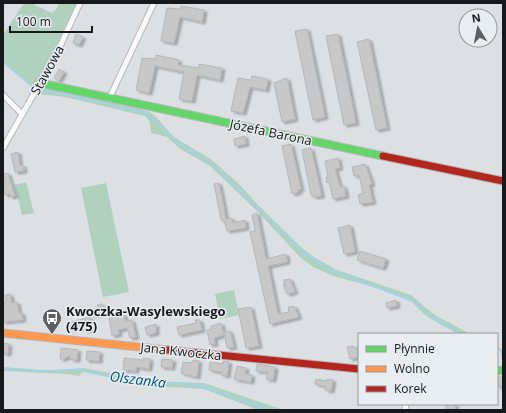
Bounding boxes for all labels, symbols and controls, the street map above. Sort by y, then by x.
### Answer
scale bar [10,8,92,34]
north arrow [458,8,498,48]
text: N [470,9,482,26]
text: 100 m [16,13,51,30]
street label: Stawowa [26,42,68,98]
street label: Józefa Barona [226,114,314,149]
place label: Kwoczka-Wasylewskiego (475) [66,302,226,335]
bus stop icon: Kwoczka-Wasylewskiego (475) [41,307,63,335]
legend [358,333,498,405]
street label: Jana Kwoczka [138,338,222,364]
text: Płynnie [394,340,435,357]
text: Wolno [394,360,430,377]
water label: Olszanka [109,366,167,392]
text: Korek [394,380,427,397]

